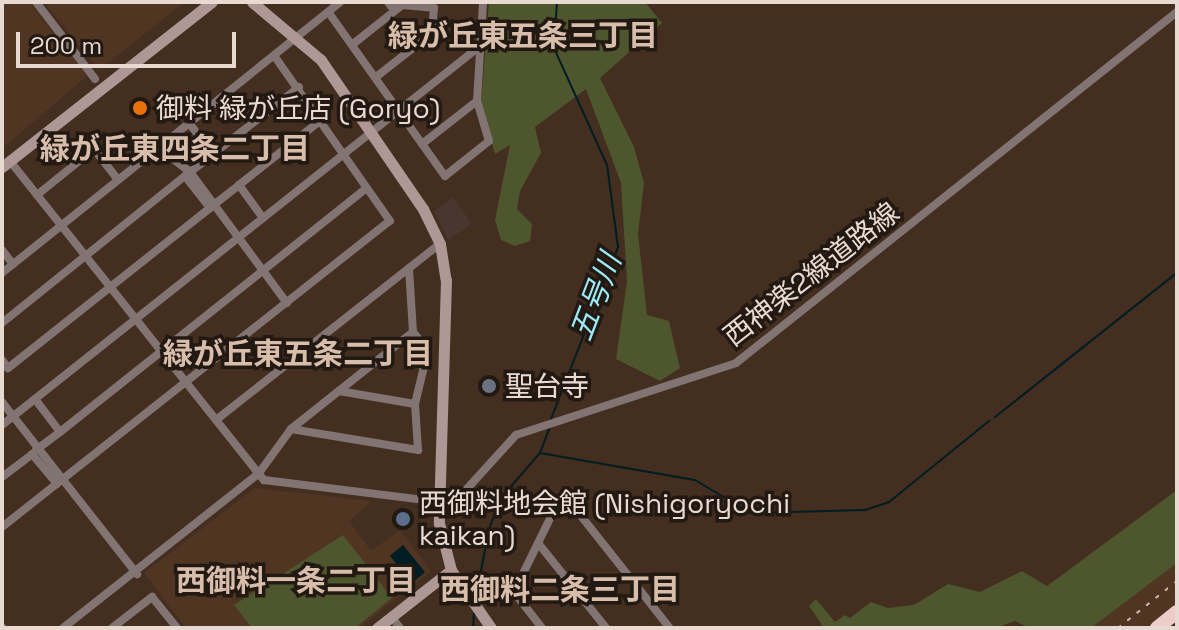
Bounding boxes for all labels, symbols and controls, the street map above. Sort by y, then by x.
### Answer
scale bar [20,16,240,66]
district label: 緑が丘東五条三丁目 [388,18,658,54]
text: 200 m [30,30,102,61]
place label: 御料 緑が丘店 (Goryo) [156,91,440,125]
marker: 御料 緑が丘店 (Goryo) [131,99,149,117]
district label: 緑が丘東四条二丁目 [40,131,310,167]
street label: 西神楽2線道路線 [717,195,905,353]
water label: 五号川 [563,249,629,345]
district label: 緑が丘東五条二丁目 [163,336,433,372]
place label: 聖台寺 [505,369,589,403]
marker: 聖台寺 [480,377,498,395]
place label: 西御料地会館 (Nishigoryochi kaikan) [419,486,790,552]
marker: 西御料地会館 (Nishigoryochi kaikan) [394,510,412,528]
district label: 西御料一条二丁目 [176,563,416,599]
district label: 西御料二条三丁目 [440,572,680,608]

